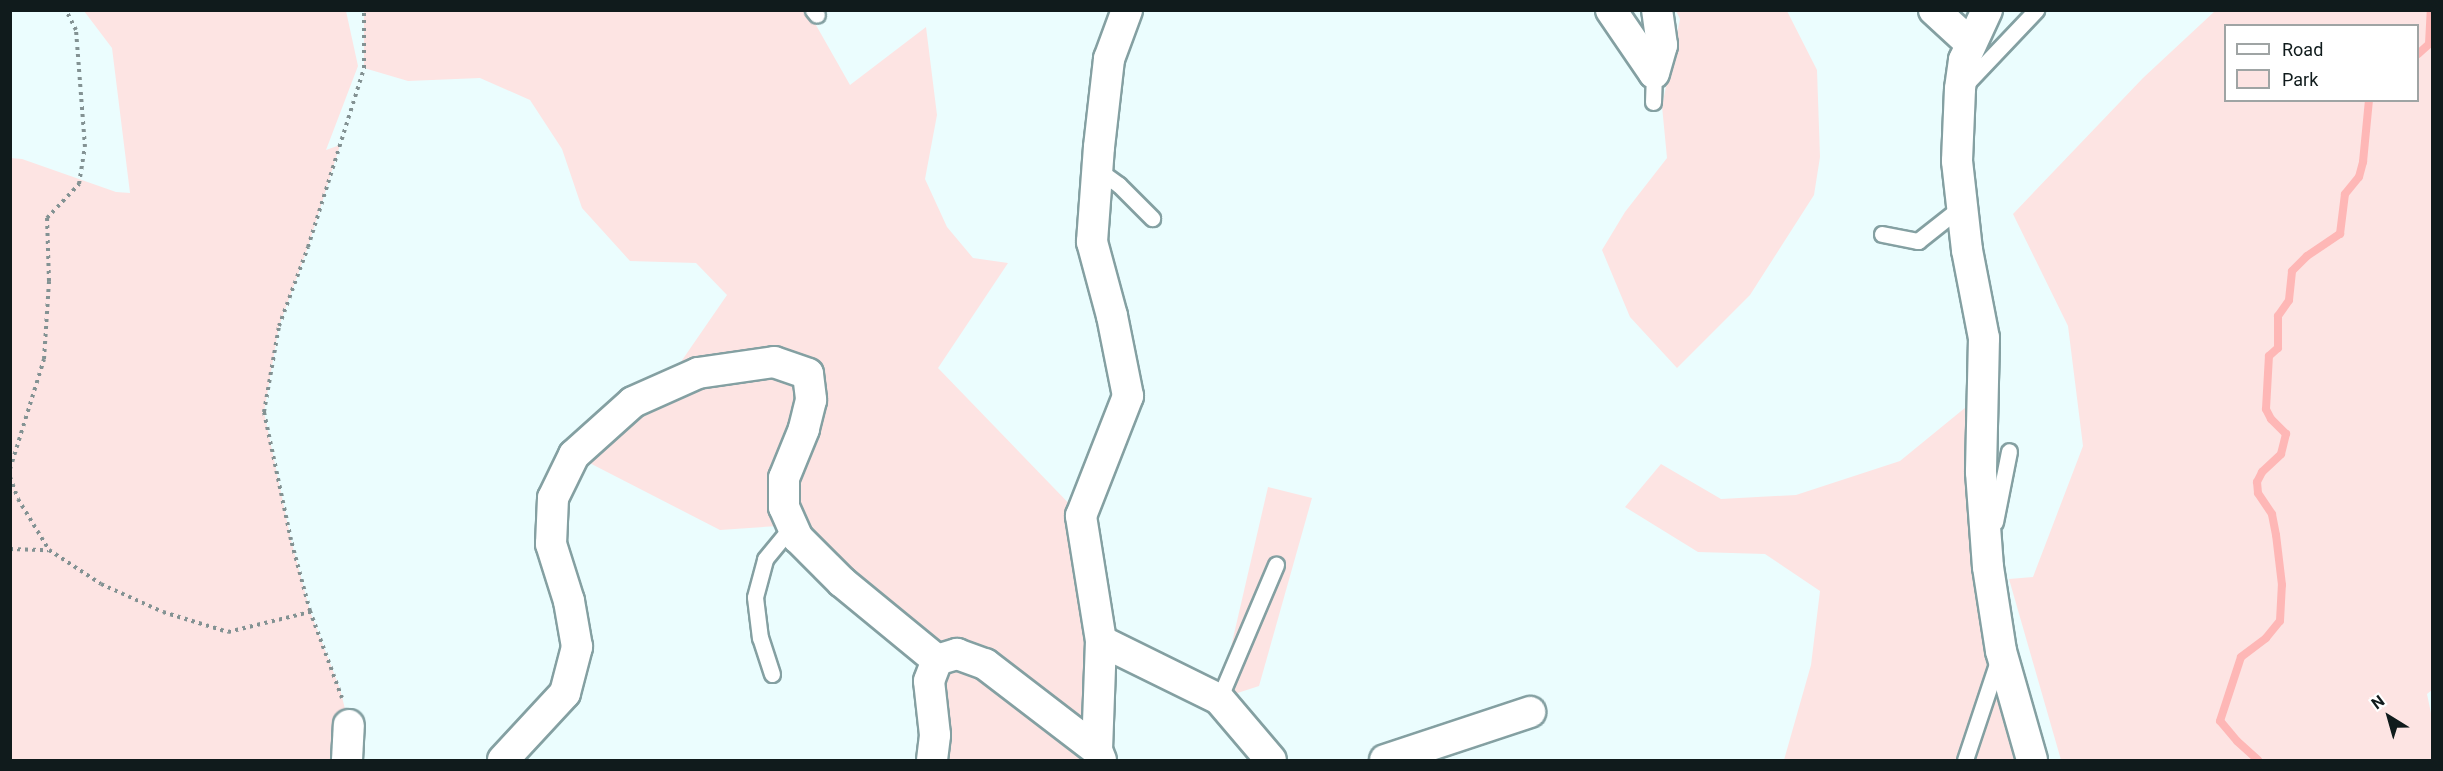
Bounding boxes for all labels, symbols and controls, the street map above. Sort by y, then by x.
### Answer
legend [2224,24,2419,102]
text: Road [2282,39,2323,60]
text: Park [2282,69,2318,90]
north arrow [2359,687,2419,747]
text: N [2368,691,2388,713]

